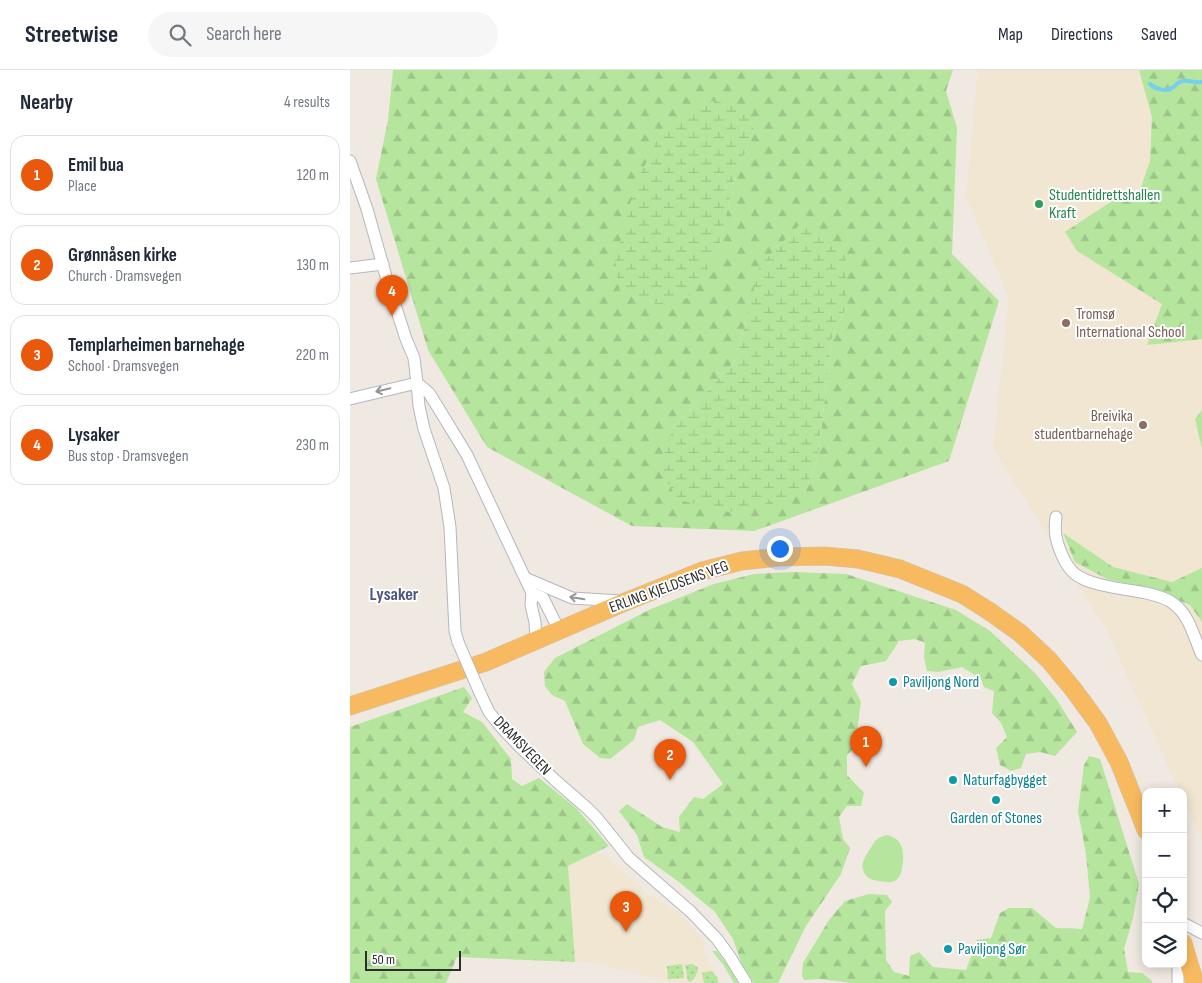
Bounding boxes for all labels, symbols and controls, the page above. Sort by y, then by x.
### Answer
search box [148,12,498,57]
text: Streetwise [25,20,118,49]
icon: search [166,21,194,49]
text: Search here [206,23,282,46]
text: Map [998,24,1023,45]
text: Directions [1051,24,1113,45]
text: Saved [1141,24,1177,45]
text: Nearby [20,90,73,115]
text: 4 results [284,93,330,112]
text: Emil bua [68,154,124,177]
text: 1 [34,166,40,185]
text: 120 m [297,166,329,185]
text: Place [68,177,97,196]
place label: Studentidrettshallen Kraft [1049,186,1160,223]
marker: Studentidrettshallen Kraft [1033,198,1045,210]
text: Grønnåsen kirke [68,244,177,267]
text: 2 [33,256,41,275]
text: 130 m [297,256,329,275]
text: Church · Dramsvegen [68,267,182,286]
pin: 4 [376,275,408,316]
place label: Tromsø International School [1076,305,1184,342]
marker: Tromsø International School [1060,317,1072,329]
text: Templarheimen barnehage [68,334,245,357]
text: 3 [33,346,41,365]
text: 220 m [296,346,329,365]
text: School · Dramsvegen [68,357,179,376]
one-way arrow [376,386,392,396]
place label: Breivika studentbarnehage [1034,407,1133,444]
marker: Breivika studentbarnehage [1137,419,1149,431]
text: Lysaker [68,424,120,447]
text: 4 [33,436,41,455]
text: 230 m [296,436,329,455]
text: Bus stop · Dramsvegen [68,447,189,466]
your location [767,536,793,562]
street label: ERLING KJELDSENS VEG [607,557,731,617]
district label: Lysaker [370,584,419,605]
one-way arrow [569,593,585,603]
place label: Paviljong Nord [903,673,979,692]
marker: Paviljong Nord [887,676,899,688]
street label: DRAMSVEGEN [489,713,555,779]
pin: 1 [850,726,882,767]
pin: 2 [654,739,686,780]
place label: Naturfagbygget [963,771,1047,790]
marker: Naturfagbygget [947,774,959,786]
map controls [1142,788,1187,968]
button: + [1142,788,1187,833]
marker: Garden of Stones [990,794,1002,806]
place label: Garden of Stones [950,809,1042,828]
button: − [1142,833,1187,878]
button: locate [1142,878,1187,923]
pin: 3 [610,891,642,932]
button: layers [1142,923,1187,968]
place label: Paviljong Sør [958,940,1027,959]
marker: Paviljong Sør [942,943,954,955]
scale bar [365,948,461,971]
text: 50 m [372,951,395,968]

